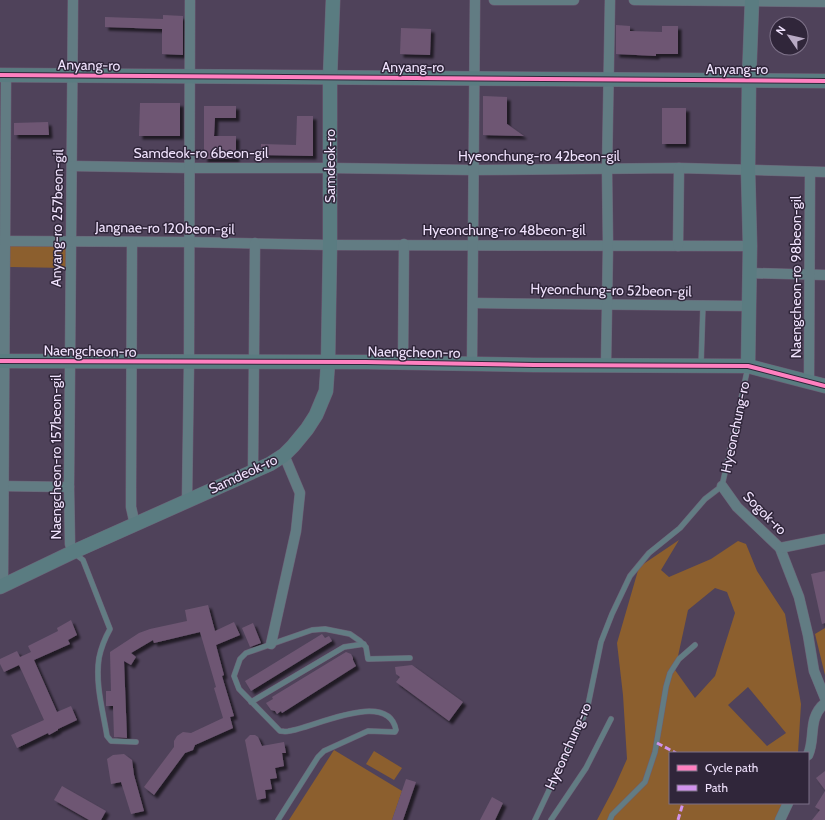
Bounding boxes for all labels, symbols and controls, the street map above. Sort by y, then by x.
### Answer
north arrow [769,16,809,56]
text: N [773,23,789,38]
street label: Anyang-ro [58,55,121,75]
street label: Anyang-ro [382,58,445,76]
street label: Anyang-ro [706,60,769,78]
street label: Samdeok-ro [321,129,339,203]
street label: Samdeok-ro 6beon-gil [134,144,269,162]
street label: Hyeonchung-ro 42beon-gil [458,147,621,165]
street label: Anyang-ro 257beon-gil [47,148,67,287]
street label: Naengcheon-ro 98beon-gil [787,195,805,358]
street label: Jangnae-ro 120beon-gil [94,218,235,238]
street label: Hyeonchung-ro 48beon-gil [423,221,586,239]
street label: Hyeonchung-ro 52beon-gil [530,280,692,300]
street label: Naengcheon-ro [43,341,137,361]
street label: Naengcheon-ro [367,342,461,362]
street label: Naengcheon-ro 157beon-gil [47,374,65,540]
street label: Hyeonchung-ro [716,379,754,475]
street label: Samdeok-ro [206,450,280,498]
street label: Sogok-ro [739,487,791,539]
street label: Hyeonchung-ro [541,699,595,792]
legend [669,752,809,804]
text: Cycle path [705,760,758,775]
text: Path [705,780,728,795]

